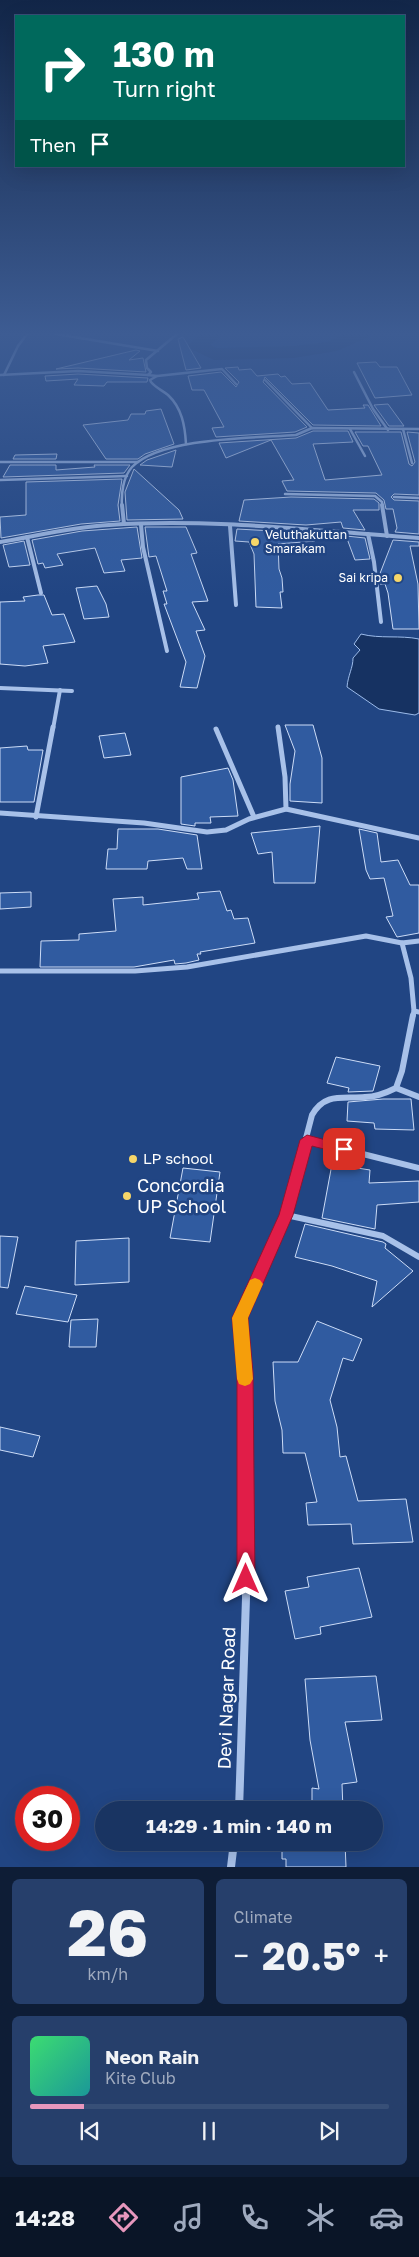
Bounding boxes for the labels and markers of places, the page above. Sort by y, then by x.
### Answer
place label: Veluthakuttan Smarakam [265,527,347,556]
marker: Veluthakuttan Smarakam [249,536,261,548]
place label: Sai kripa [338,570,388,585]
marker: Sai kripa [392,572,404,584]
pin [323,1128,365,1170]
place label: LP school [143,1149,213,1167]
marker: LP school [127,1153,139,1165]
place label: Concordia UP School [137,1174,226,1217]
marker: Concordia UP School [121,1190,133,1202]

